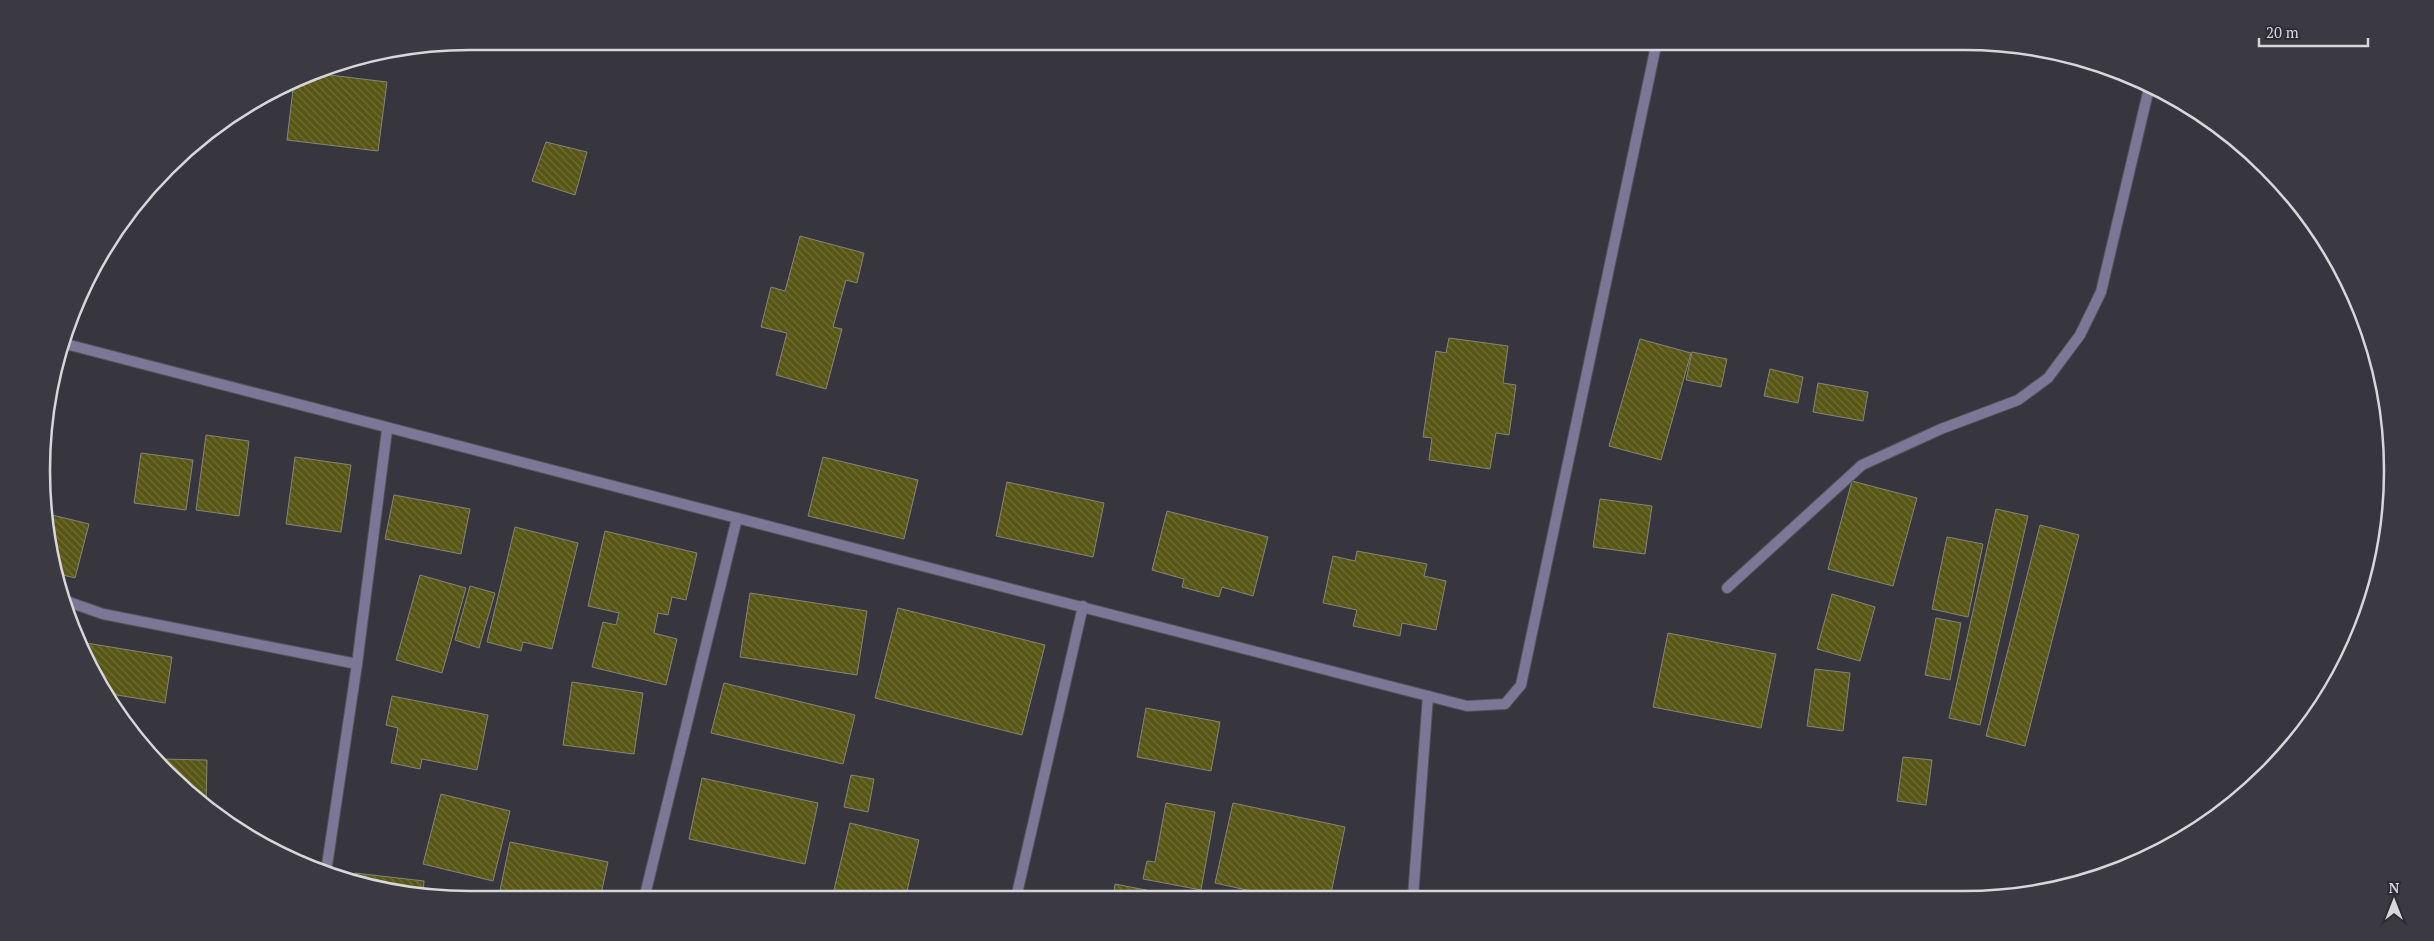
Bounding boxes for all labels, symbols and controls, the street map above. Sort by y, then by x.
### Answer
scale bar [2259,15,2368,47]
text: 20 m [2266,22,2299,42]
north arrow [2369,876,2419,926]
text: N [2389,878,2400,897]

